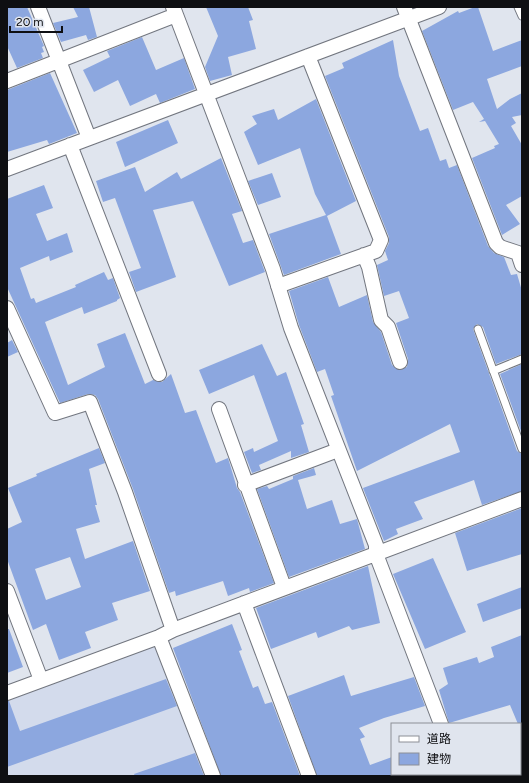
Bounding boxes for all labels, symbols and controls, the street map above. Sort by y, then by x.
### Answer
scale bar [10,8,62,34]
text: 20 m [16,15,44,29]
legend [391,723,521,775]
text: 道路 [427,732,451,746]
text: 建物 [427,752,451,766]

